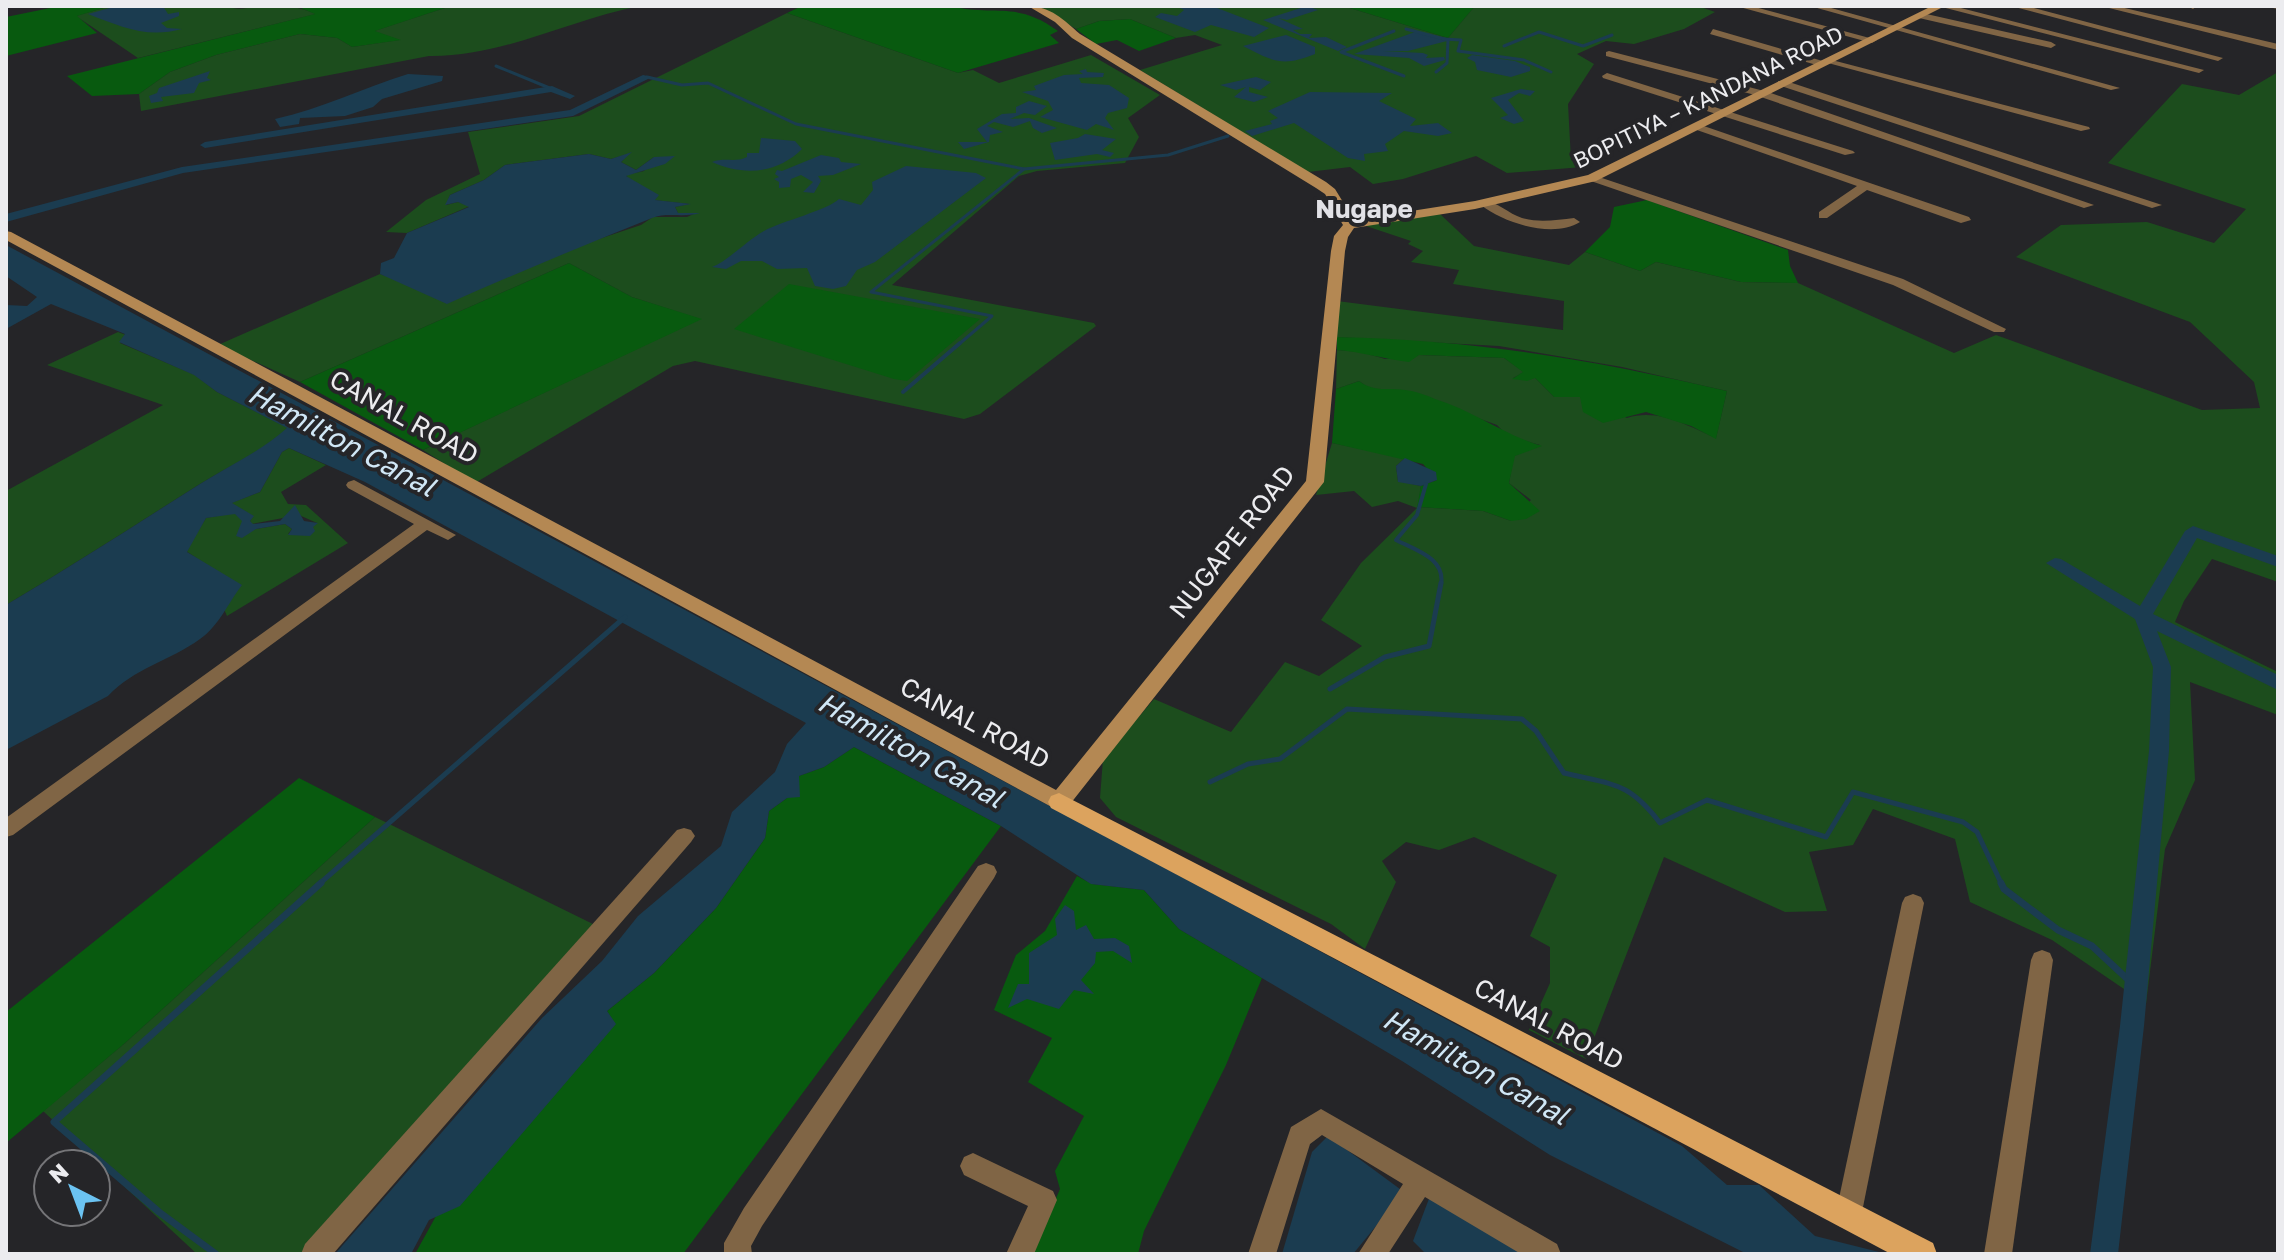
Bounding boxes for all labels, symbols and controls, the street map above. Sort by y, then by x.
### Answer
street label: BOPITIYA – KANDANA ROAD [1569,19,1847,174]
district label: Nugape [1315,193,1413,224]
street label: CANAL ROAD [325,363,484,470]
water label: Hamilton Canal [243,376,442,503]
street label: NUGAPE ROAD [1162,459,1301,624]
street label: CANAL ROAD [895,670,1055,775]
water label: Hamilton Canal [813,685,1011,815]
street label: CANAL ROAD [1469,971,1629,1076]
water label: Hamilton Canal [1378,1002,1576,1132]
north arrow [32,1148,112,1228]
text: N [43,1157,74,1188]

